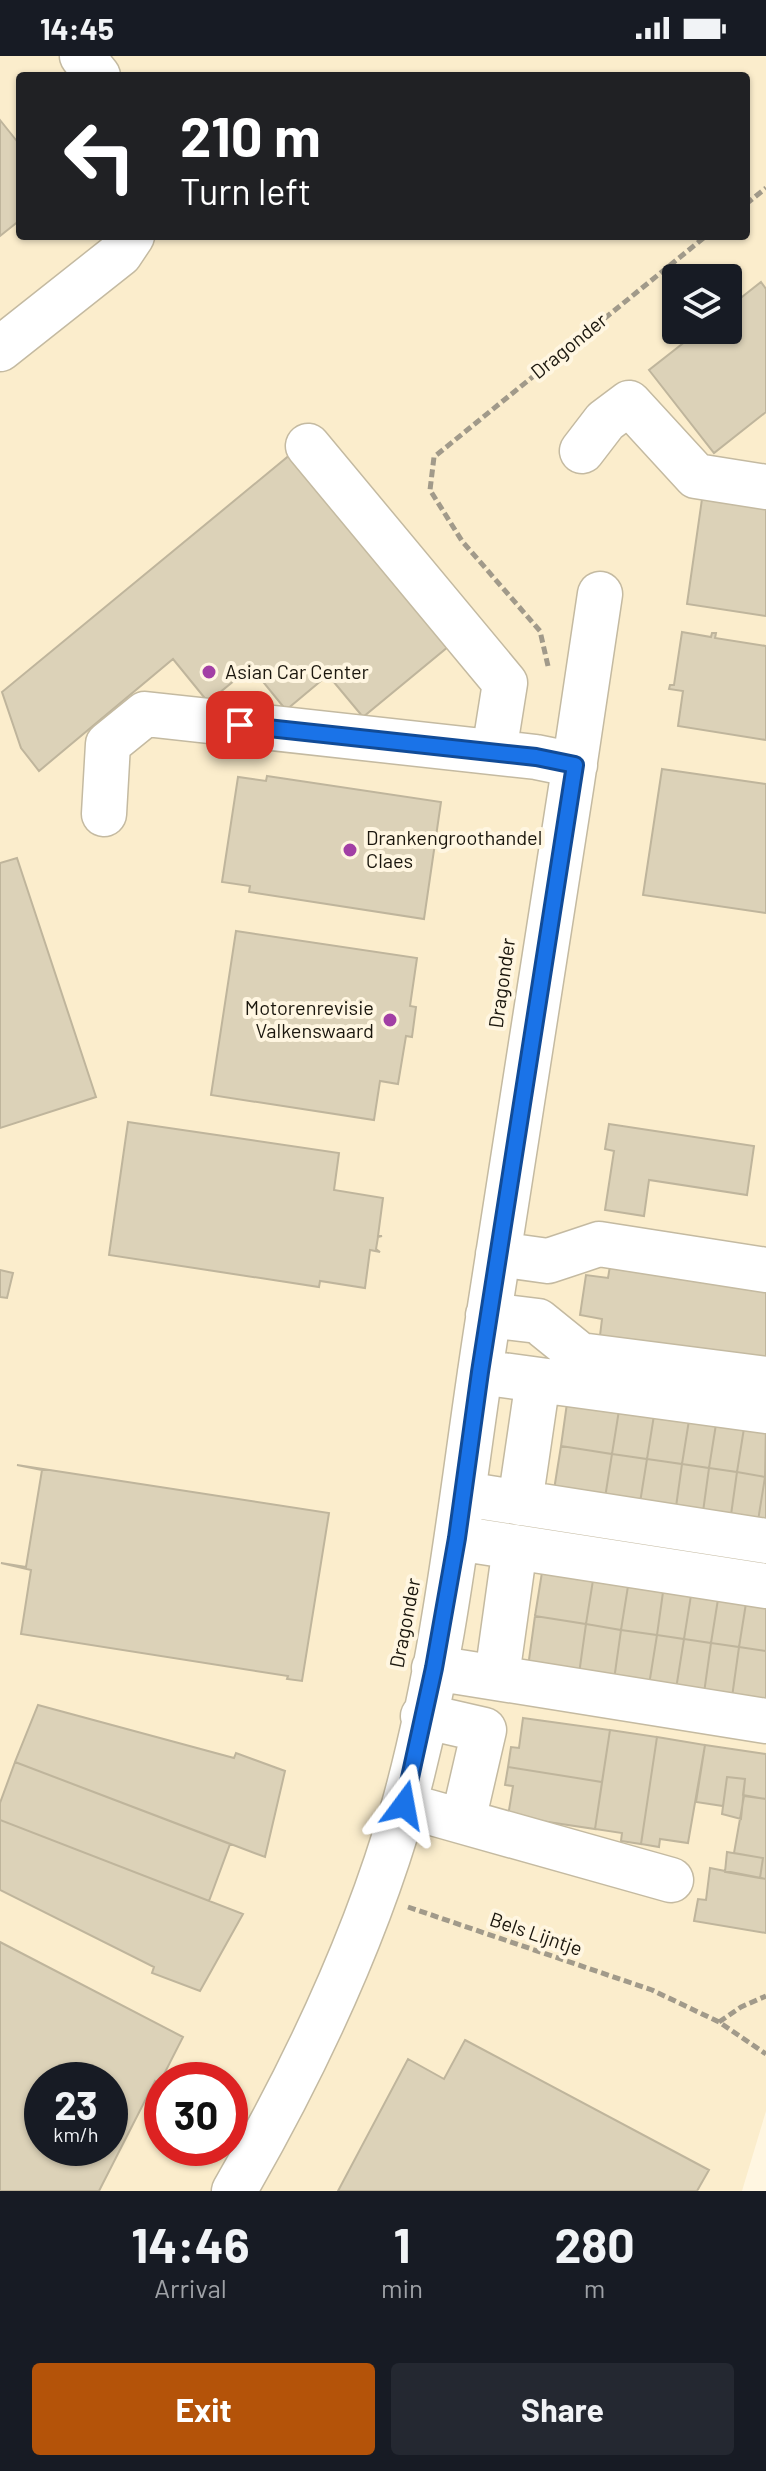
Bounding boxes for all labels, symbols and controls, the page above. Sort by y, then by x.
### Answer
text: 14:45 [40,10,114,46]
text: 210 m [180,101,321,168]
icon: left [48,104,152,208]
text: Turn left [180,169,311,212]
map controls [662,264,742,344]
button: layers [662,264,742,344]
street label: Dragonder [525,307,611,383]
place label: Asian Car Center [225,659,369,683]
marker: Asian Car Center [200,663,218,681]
pin [206,691,274,759]
icon: arrive [218,703,262,747]
place label: Drankengroothandel Claes [366,825,542,872]
marker: Drankengroothandel Claes [341,841,359,859]
street label: Dragonder [483,936,519,1030]
place label: Motorenrevisie Valkenswaard [245,995,374,1042]
marker: Motorenrevisie Valkenswaard [381,1011,399,1029]
street label: Dragonder [384,1576,424,1670]
position arrow [362,1763,446,1847]
street label: Bels Lijntje [487,1906,586,1960]
speed limit sign: 30 [144,2062,248,2166]
text: 23 [54,2080,98,2128]
text: km/h [53,2122,99,2146]
text: 14:46 [131,2215,250,2273]
text: 1 [394,2215,411,2273]
text: 280 [554,2215,635,2273]
text: Arrival [154,2272,227,2303]
text: min [381,2272,423,2303]
text: m [584,2272,605,2303]
button: Exit [32,2363,375,2455]
button: Share [391,2363,734,2455]

